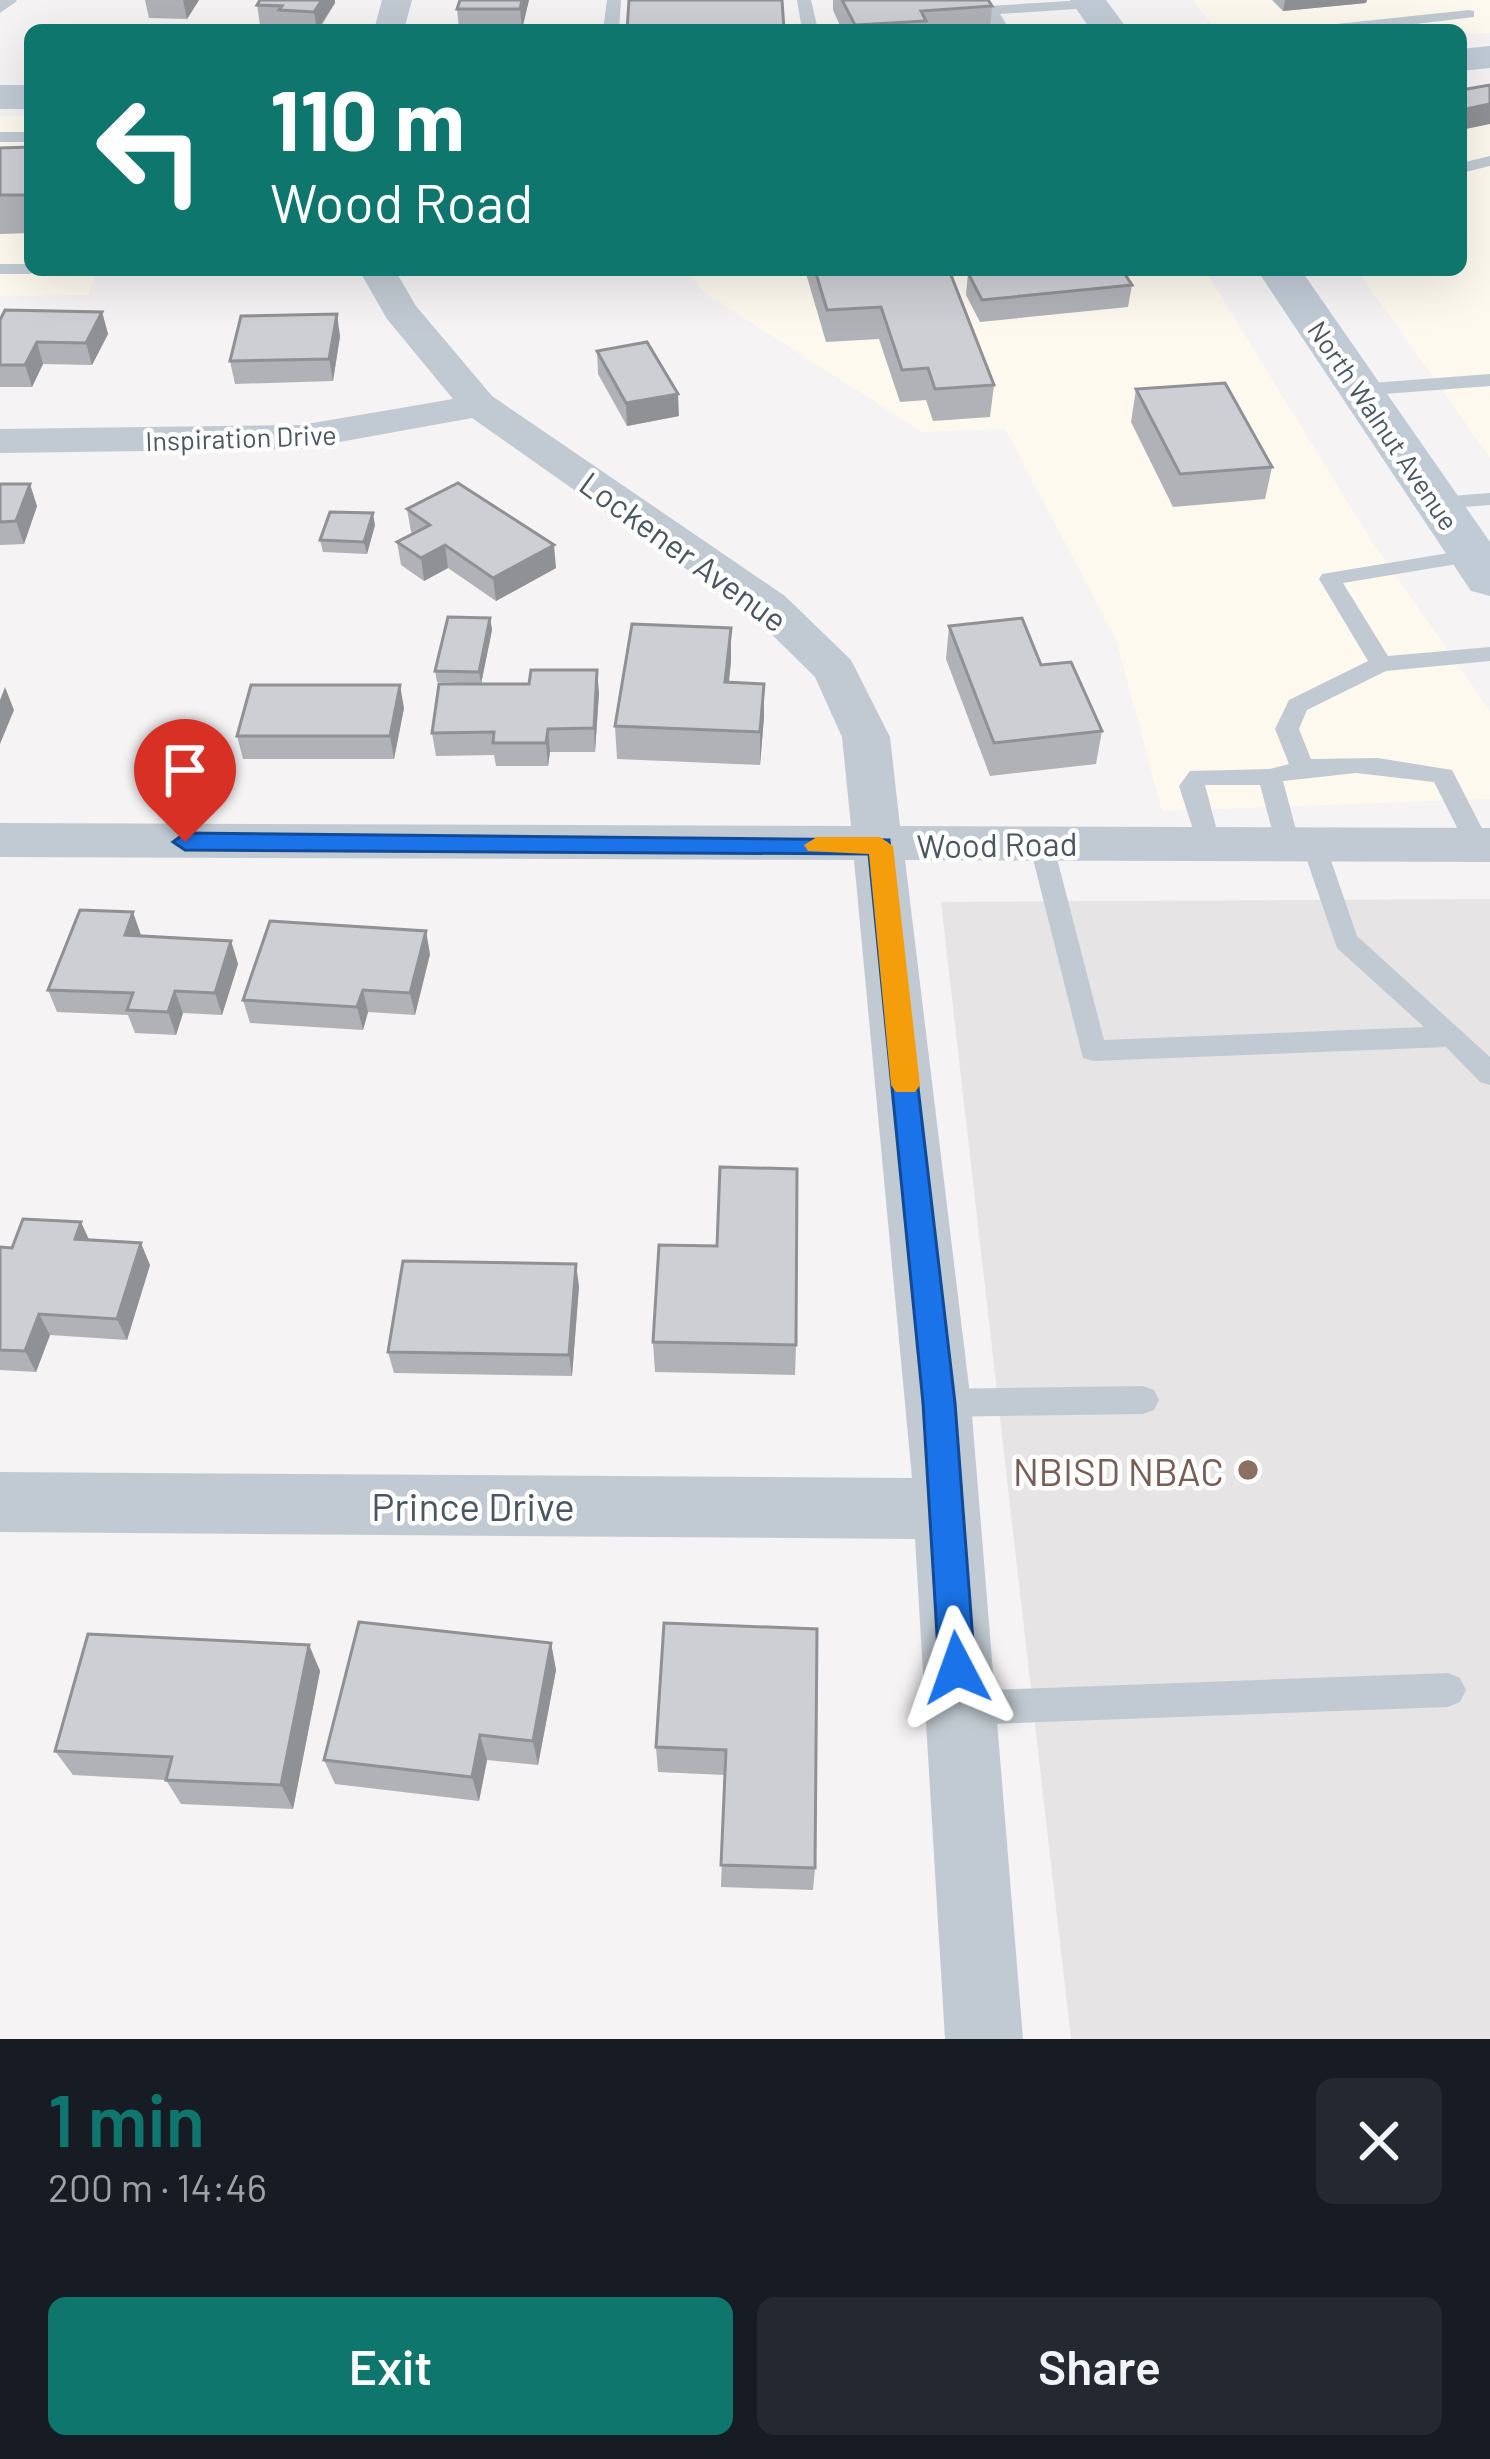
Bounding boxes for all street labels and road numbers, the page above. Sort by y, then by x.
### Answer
street label: North Walnut Avenue [1302,314,1466,536]
street label: Inspiration Drive [145,418,337,456]
street label: Lockener Avenue [573,463,795,639]
street label: Wood Road [916,823,1078,865]
street label: Prince Drive [371,1482,575,1529]

